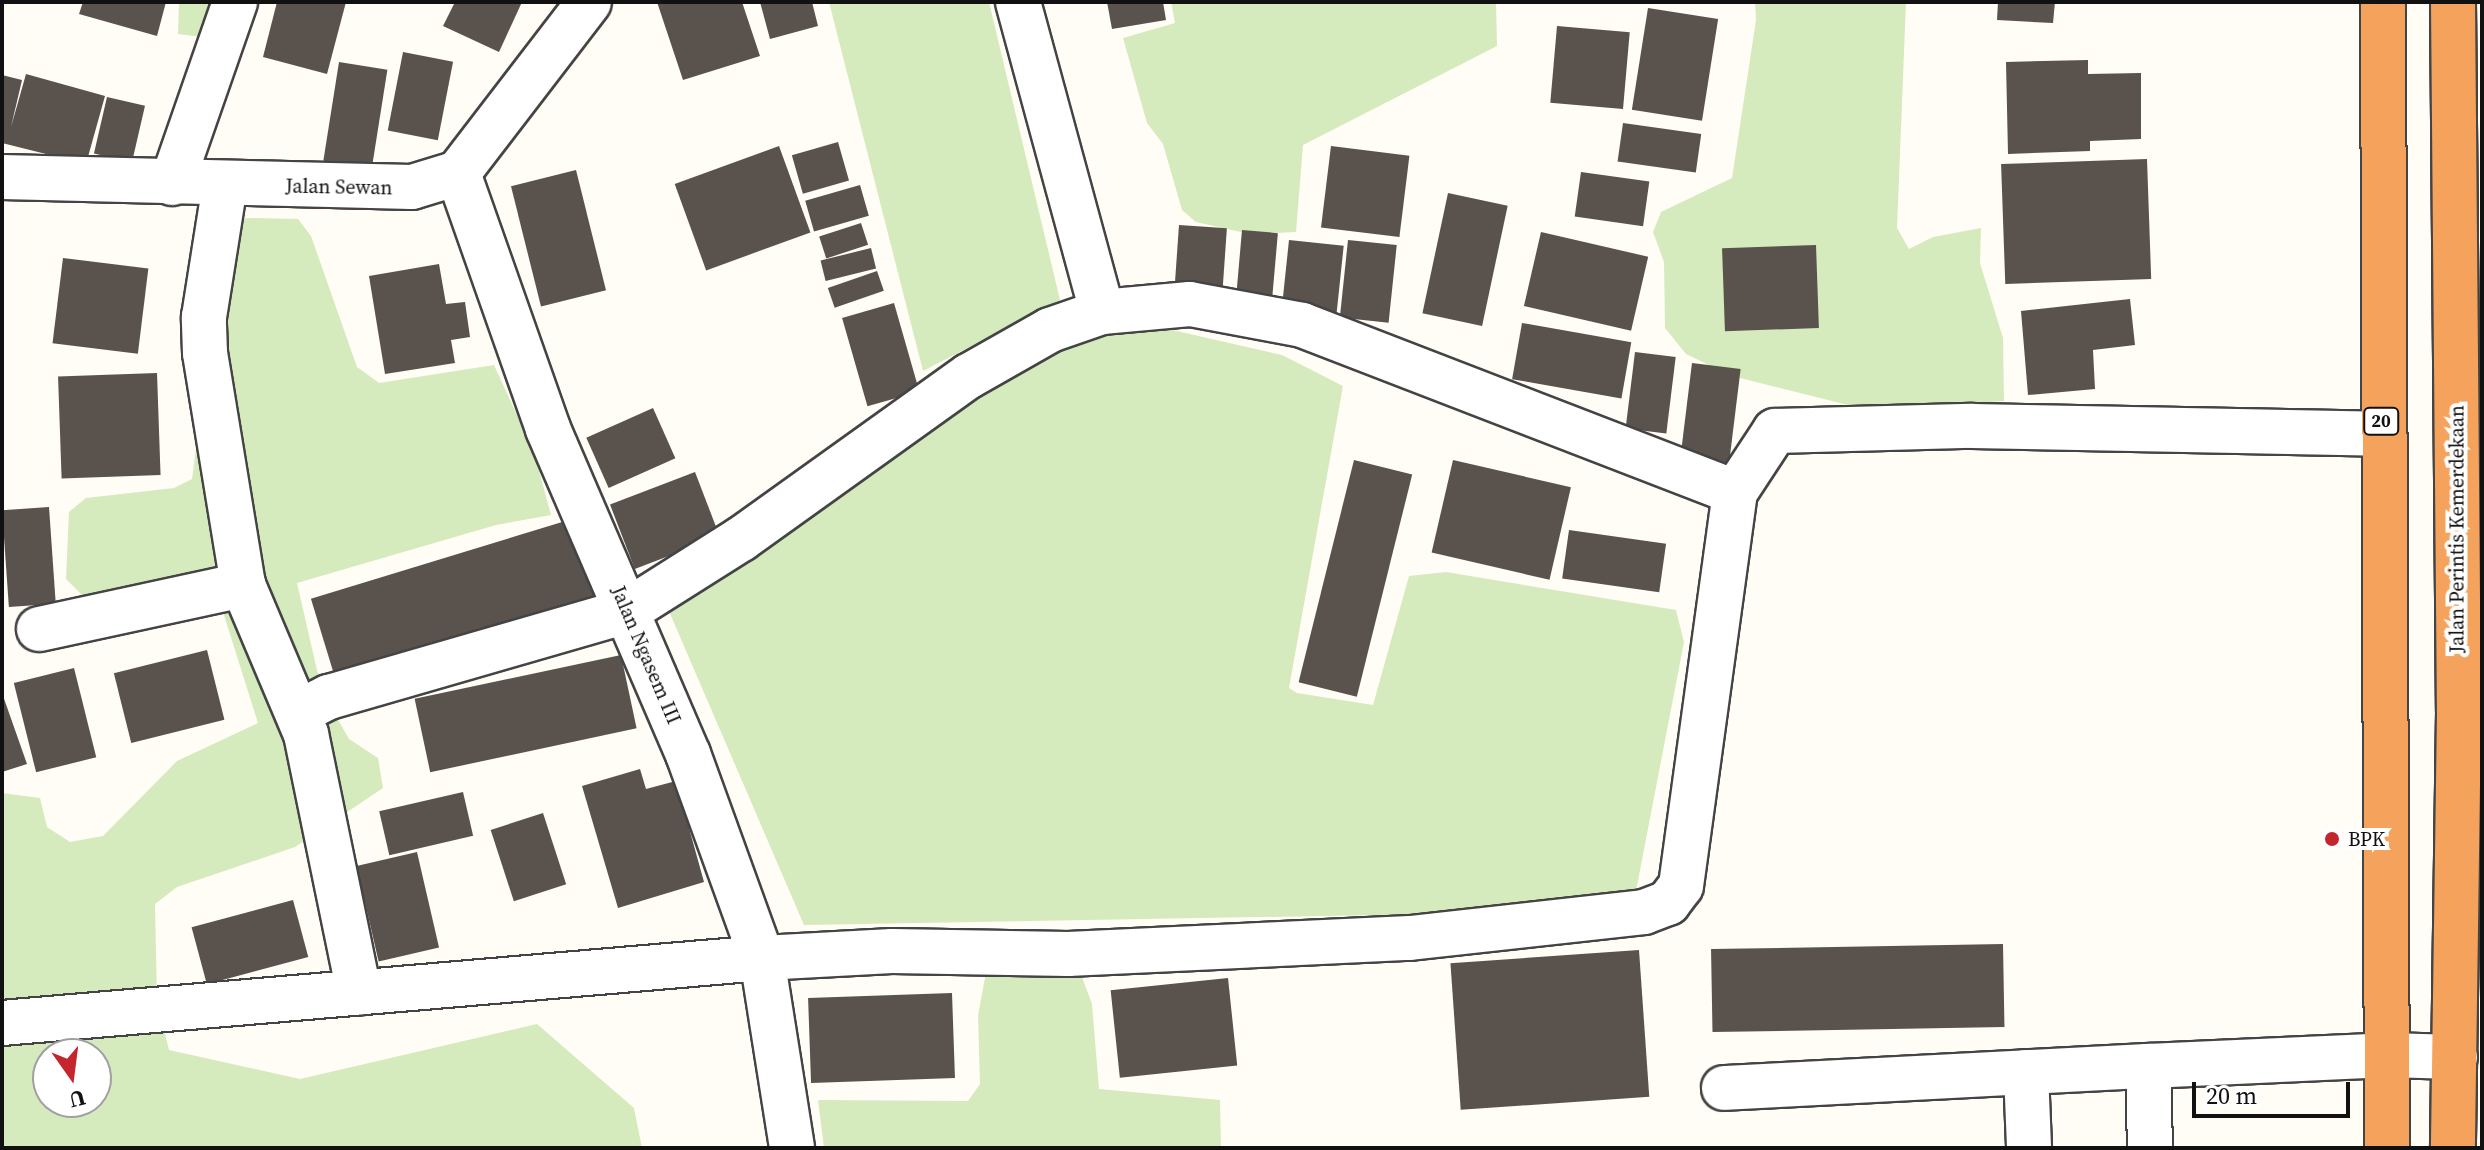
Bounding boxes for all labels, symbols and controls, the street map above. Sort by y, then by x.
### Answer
street label: Jalan Sewan [285,174,393,200]
street label: Jalan Perintis Kemerdekaan [2445,405,2469,653]
road number: 20 [2363,407,2399,435]
street label: Jalan Ngasem III [606,582,686,728]
place label: BPK [2348,827,2385,851]
marker: BPK [2323,830,2341,848]
north arrow [32,1038,112,1118]
scale bar [2196,1066,2354,1116]
text: 20 m [2206,1079,2257,1112]
text: U [66,1083,89,1116]

